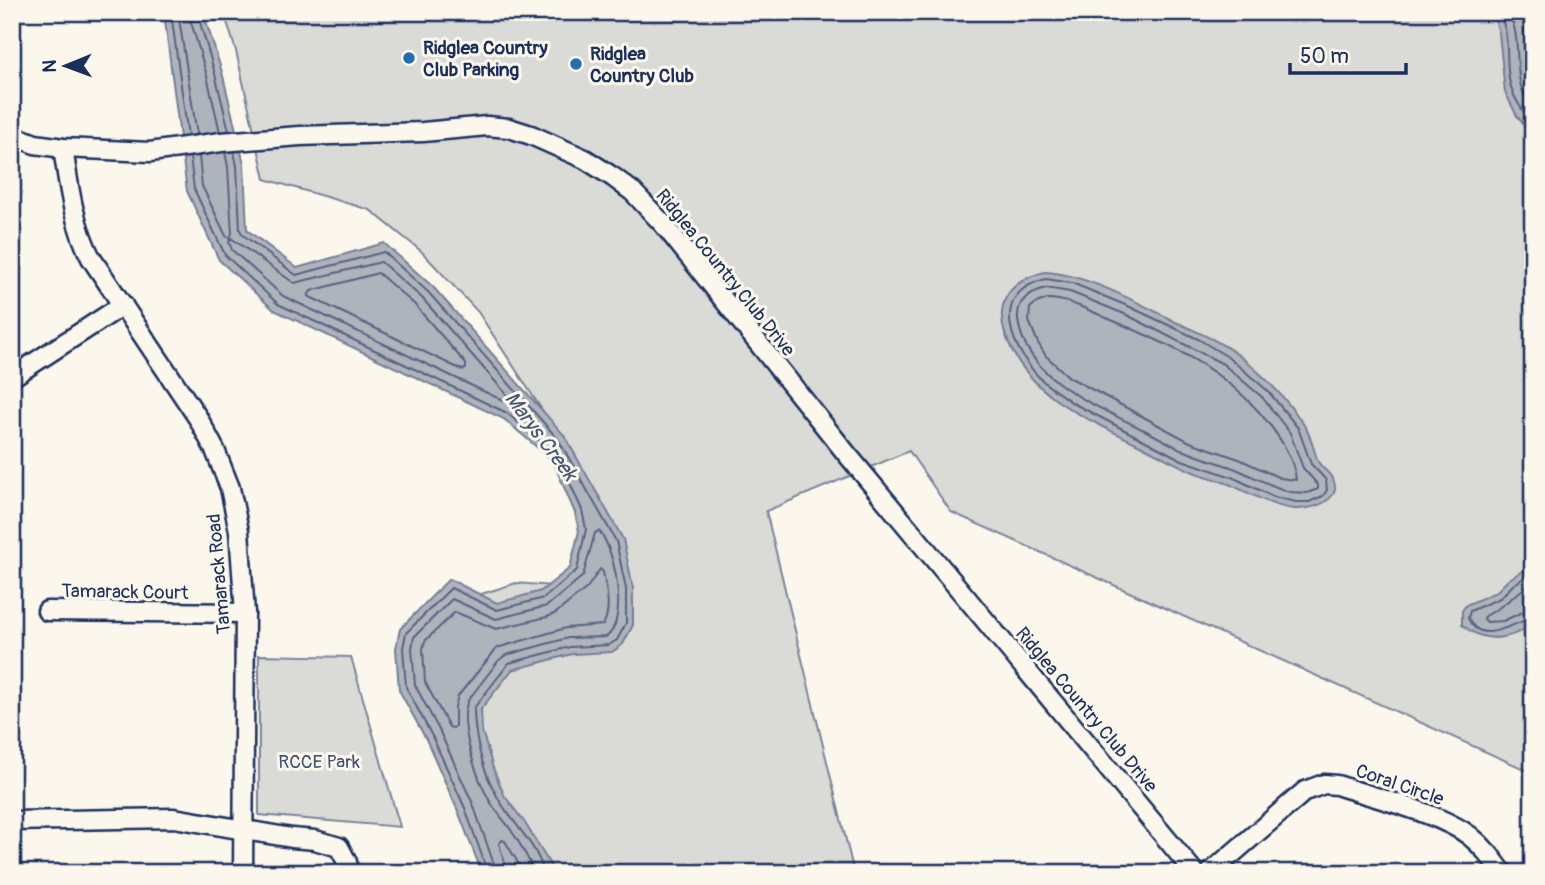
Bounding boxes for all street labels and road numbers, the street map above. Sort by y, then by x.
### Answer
street label: Ridglea Country Club Drive [650,184,801,362]
street label: Tamarack Road [202,513,236,635]
street label: Tamarack Court [61,579,189,605]
street label: Ridglea Country Club Drive [1010,622,1163,798]
street label: Coral Circle [1352,759,1447,811]

